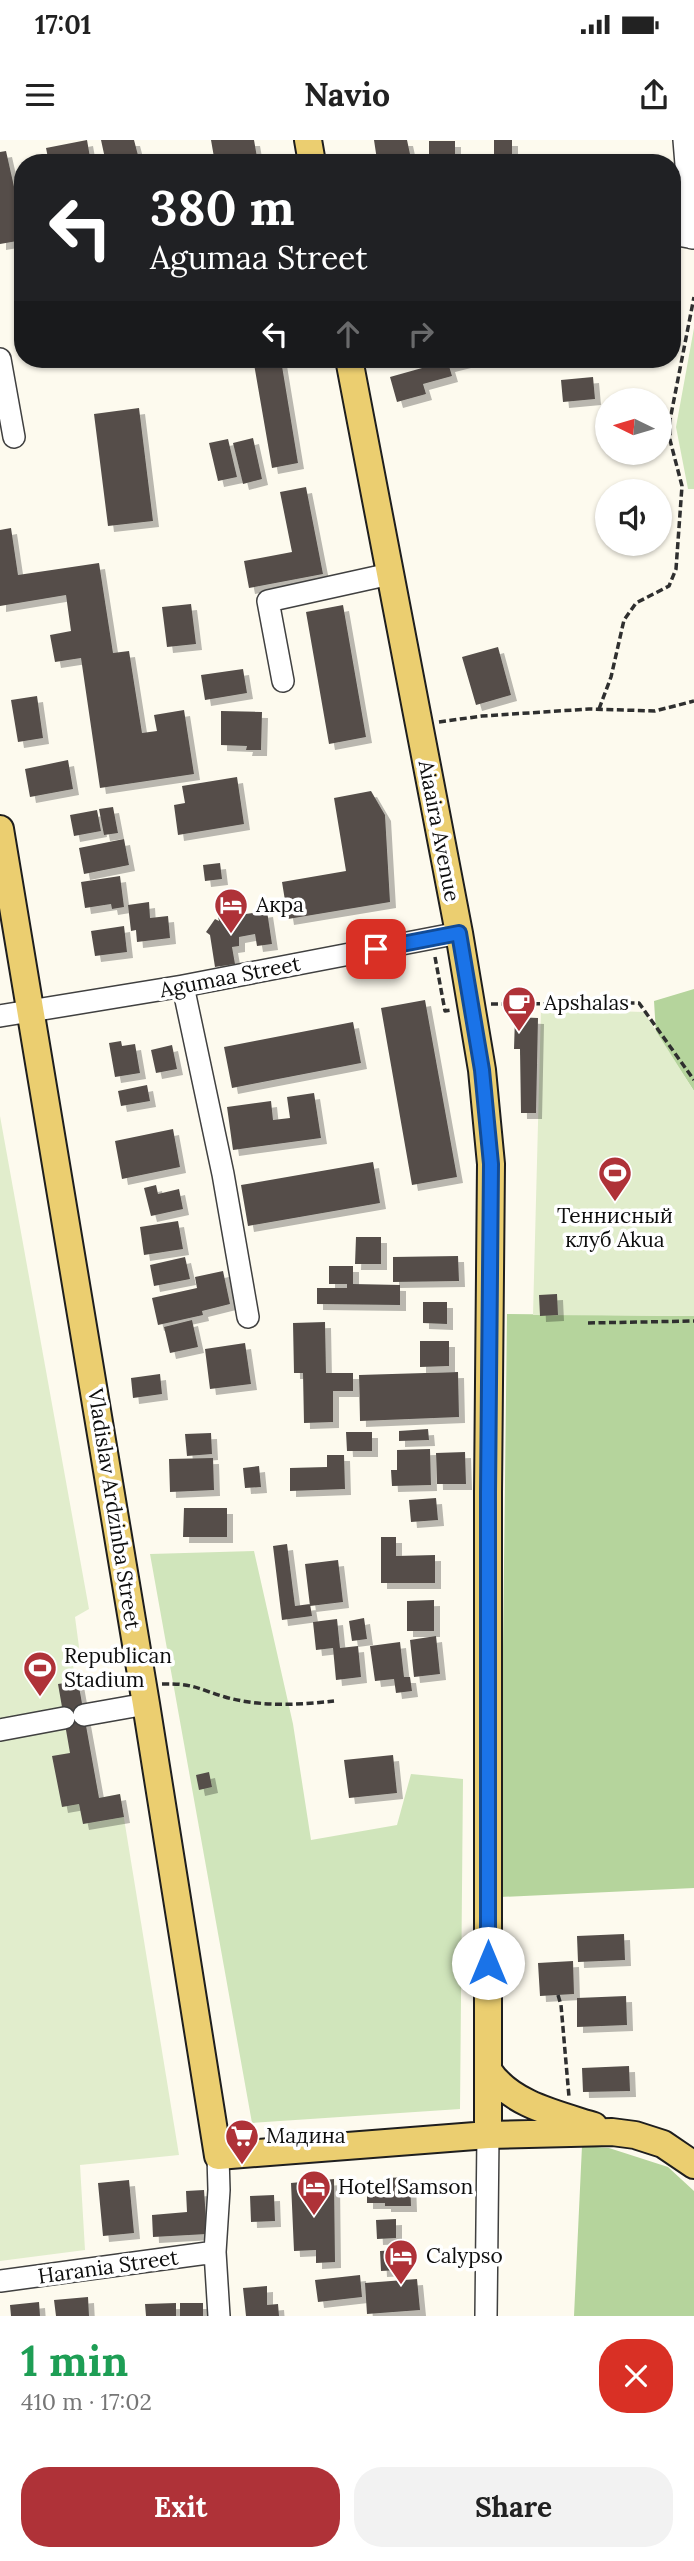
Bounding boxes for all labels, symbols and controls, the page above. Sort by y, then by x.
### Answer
text: 17:01 [35,8,91,41]
text: Navio [304,74,390,115]
icon: menu [21,76,59,114]
icon: share [635,76,673,114]
text: 380 m [150,176,295,238]
icon: left [35,182,126,273]
text: Agumaa Street [150,237,368,278]
icon: left [256,315,294,353]
icon: ahead [329,315,367,353]
icon: right [402,315,440,353]
north arrow [595,388,672,466]
map controls [595,388,672,556]
button: sound [595,479,672,556]
street label: Aiaaira Avenue [412,757,466,904]
hotel icon: Акра [212,886,250,935]
place label: Акра [255,891,304,918]
pin [346,919,406,979]
icon: arrive [357,930,395,968]
street label: Agumaa Street [156,949,303,1004]
cafe icon: Apshalas [500,984,538,1033]
place label: Apshalas [543,989,629,1016]
sports icon: Теннисный клуб Akua [596,1154,634,1203]
place label: Теннисный клуб Akua [557,1202,673,1253]
street label: Vladislav Ardzinba Street [82,1386,147,1632]
place label: Republican Stadium [64,1642,172,1693]
sports icon: Republican Stadium [21,1649,59,1698]
position arrow [451,1926,525,2000]
supermarket icon: Мадина [223,2117,261,2166]
place label: Мадина [266,2122,346,2149]
hotel icon: Hotel Samson [295,2168,333,2217]
place label: Hotel Samson [338,2173,473,2200]
hotel icon: Calypso [382,2237,420,2286]
place label: Calypso [426,2242,503,2269]
street label: Harania Street [36,2243,181,2290]
text: 1 min [21,2334,128,2388]
button: close [599,2339,673,2413]
text: 410 m · 17:02 [21,2387,152,2416]
button: Exit [21,2467,340,2547]
button: Share [354,2467,673,2547]

